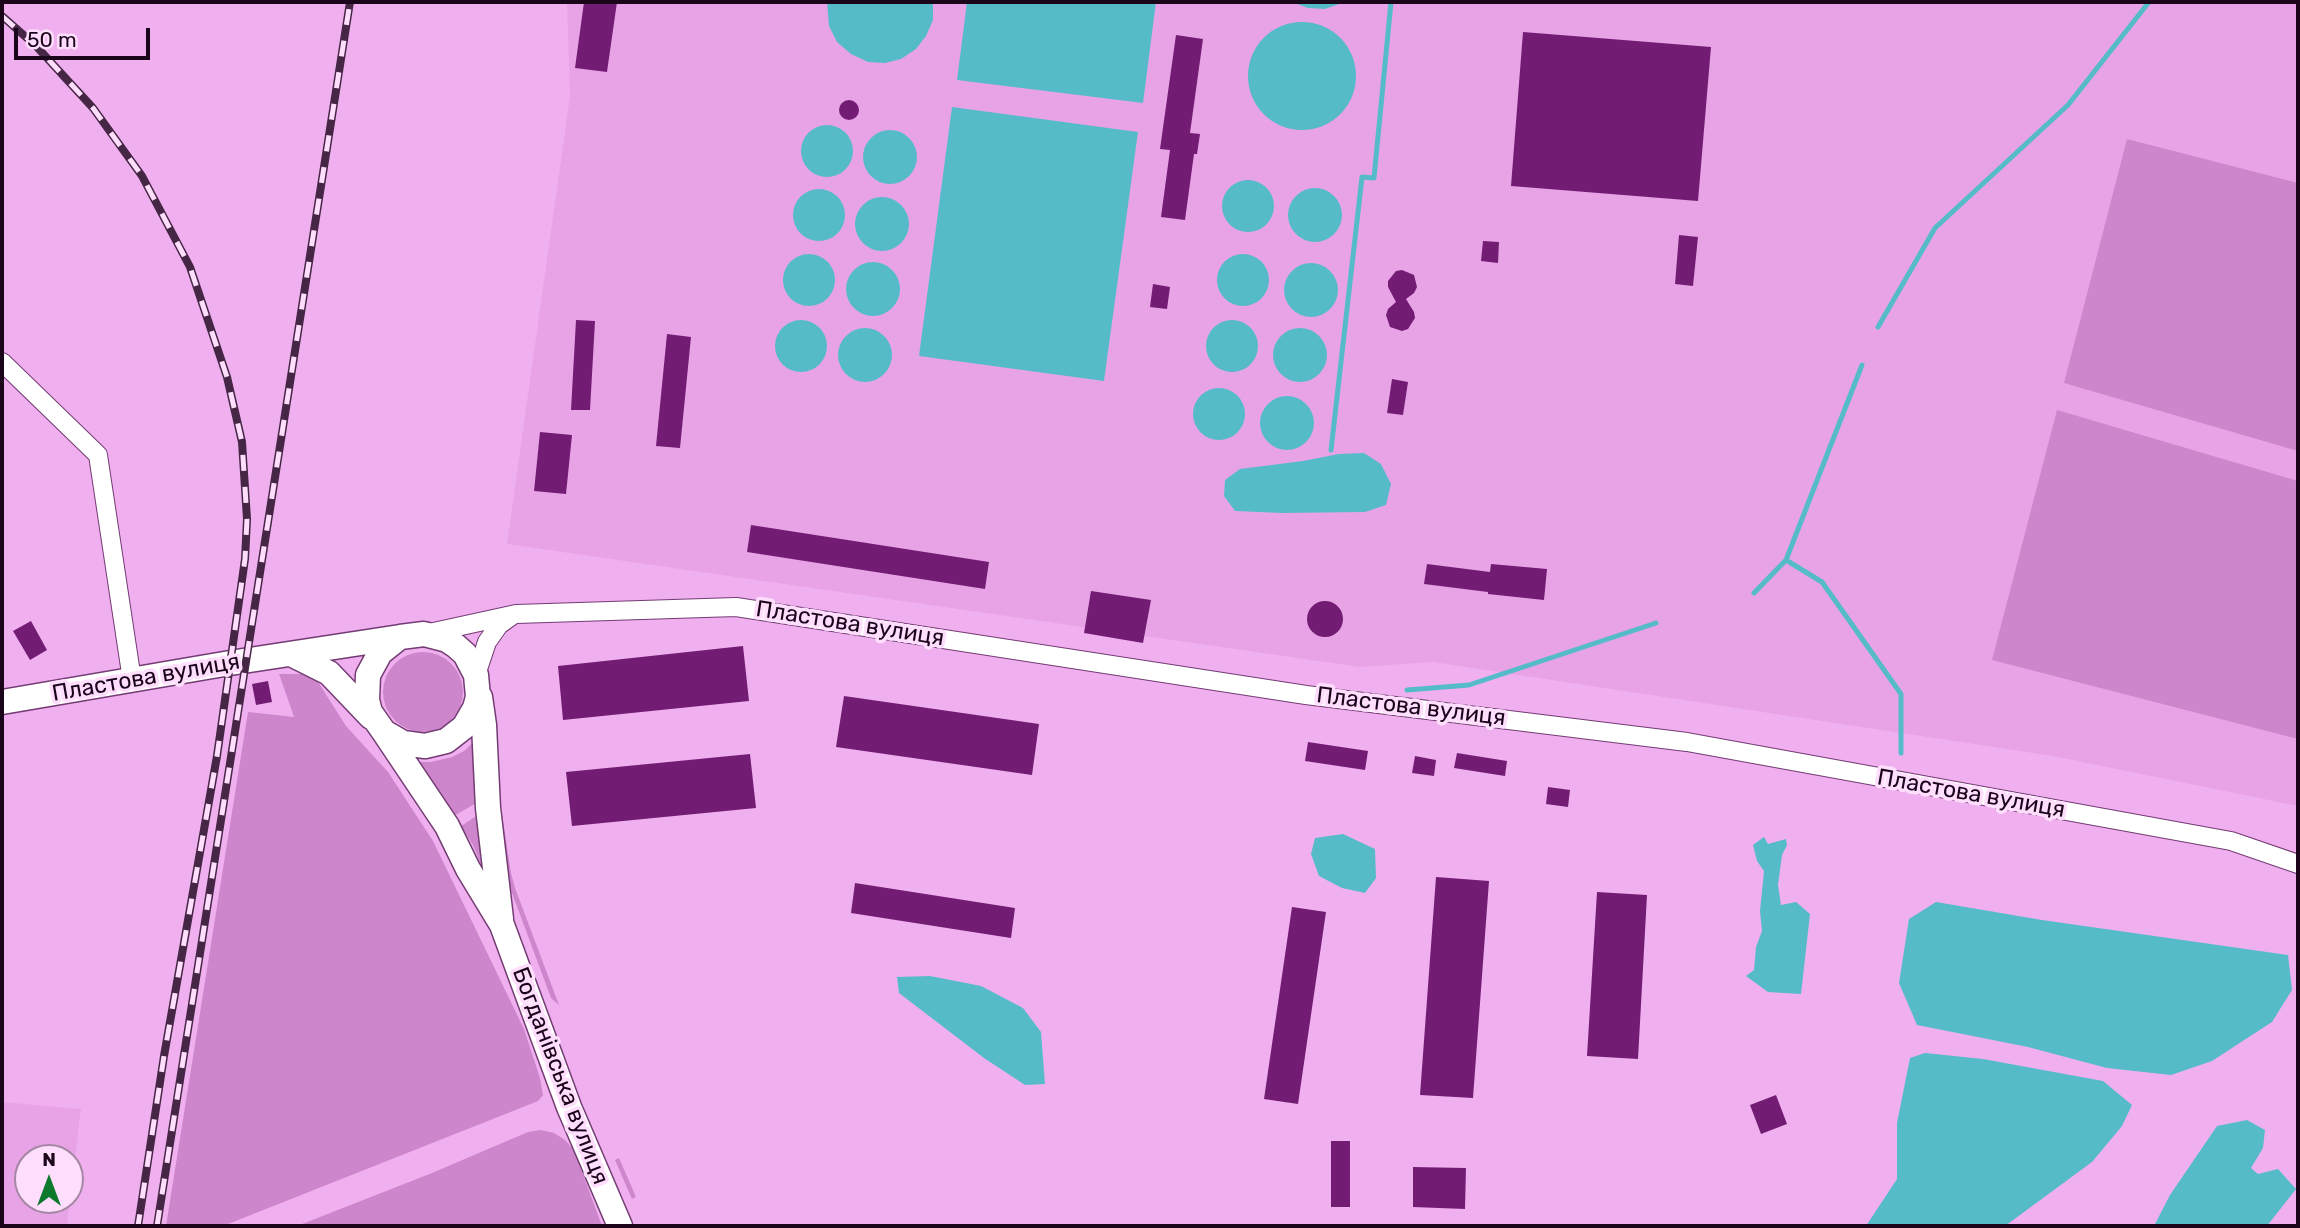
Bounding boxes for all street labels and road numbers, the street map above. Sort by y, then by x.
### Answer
street label: Пластова вулиця [754,595,946,653]
street label: Пластова вулиця [50,648,242,708]
street label: Пластова вулиця [1315,682,1507,732]
street label: Пластова вулиця [1875,764,2067,824]
street label: Богданівська вулиця [506,963,614,1189]

